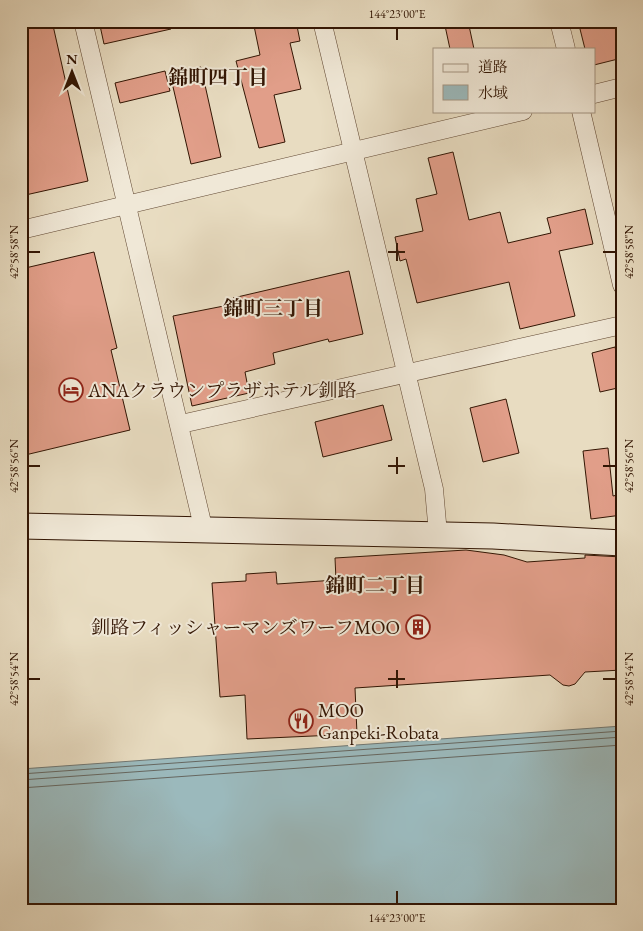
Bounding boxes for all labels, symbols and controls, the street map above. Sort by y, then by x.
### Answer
text: 144°23'00"E [369,6,426,22]
north arrow [48,48,98,98]
legend [433,48,596,112]
text: N [66,50,78,68]
text: 道路 [478,57,508,76]
district label: 錦町四丁目 [168,64,268,90]
text: 水域 [478,83,508,102]
text: 42°58'58"N [6,225,22,279]
text: 42°58'58"N [621,225,637,279]
district label: 錦町三丁目 [223,295,323,321]
hotel icon: ANAクラウンプラザホテル釧路 [58,377,84,403]
place label: ANAクラウンプラザホテル釧路 [87,378,356,403]
text: 42°58'56"N [6,439,22,493]
text: 42°58'56"N [621,439,637,493]
district label: 錦町二丁目 [325,572,425,598]
building icon: 釧路フィッシャーマンズワーフMOO [405,614,431,640]
place label: 釧路フィッシャーマンズワーフMOO [91,615,400,640]
text: 42°58'54"N [6,652,22,706]
text: 42°58'54"N [621,652,637,706]
place label: MOO Ganpeki-Robata [318,698,439,745]
restaurant icon: MOO Ganpeki-Robata [288,708,314,734]
text: 144°23'00"E [369,910,426,926]

